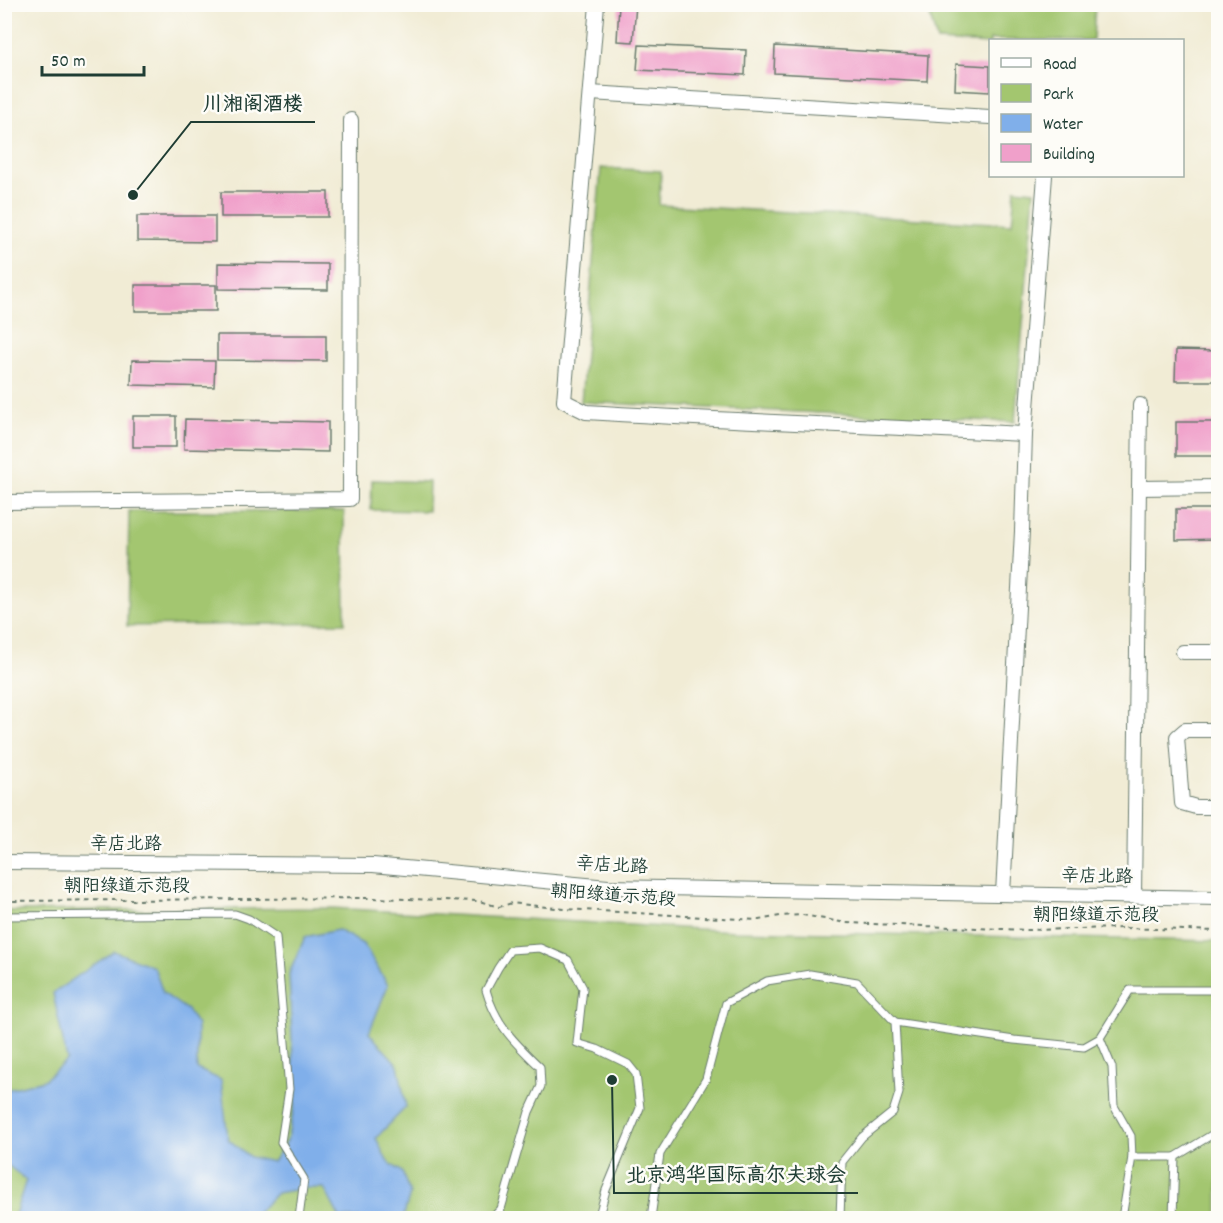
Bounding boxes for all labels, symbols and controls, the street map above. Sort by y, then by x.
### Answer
scale bar [42,39,144,77]
legend [989,39,1184,177]
text: 50 m [51,50,86,75]
text: Road [1043,53,1077,78]
text: Park [1043,83,1074,108]
callout: 川湘阁酒楼 [191,84,315,122]
text: 川湘阁酒楼 [203,92,303,120]
text: Water [1043,113,1083,138]
text: Building [1043,143,1095,168]
street label: 辛店北路 [90,833,162,858]
street label: 辛店北路 [575,853,649,881]
street label: 辛店北路 [1061,865,1133,891]
street label: 朝阳绿道示范段 [64,875,190,900]
street label: 朝阳绿道示范段 [549,880,677,914]
street label: 朝阳绿道示范段 [1033,904,1159,929]
callout: 北京鸿华国际高尔夫球会 [614,1155,858,1193]
text: 北京鸿华国际高尔夫球会 [626,1163,846,1191]

